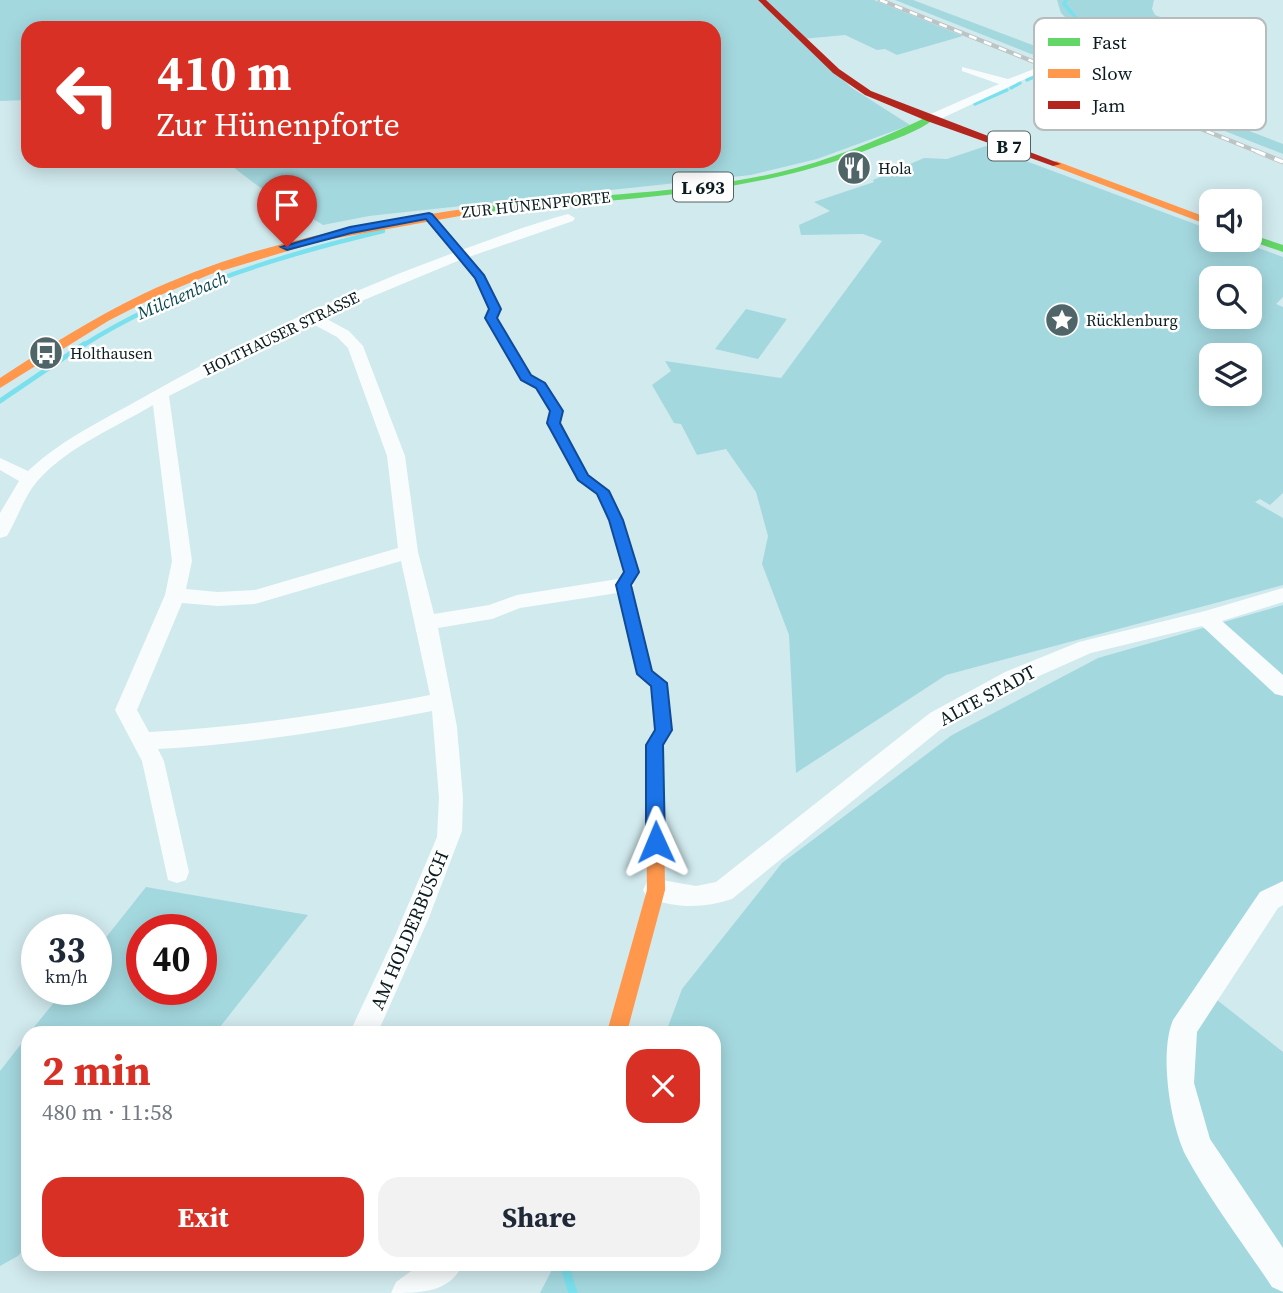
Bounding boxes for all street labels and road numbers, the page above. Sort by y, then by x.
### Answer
road number: B 7 [988,132,1030,160]
road number: L 693 [673,172,733,202]
street label: ZUR HÜNENPFORTE [461,185,612,223]
street label: HOLTHAUSER STRASSE [199,285,363,380]
street label: ALTE STADT [934,658,1040,731]
street label: AM HOLDERBUSCH [364,846,454,1014]

